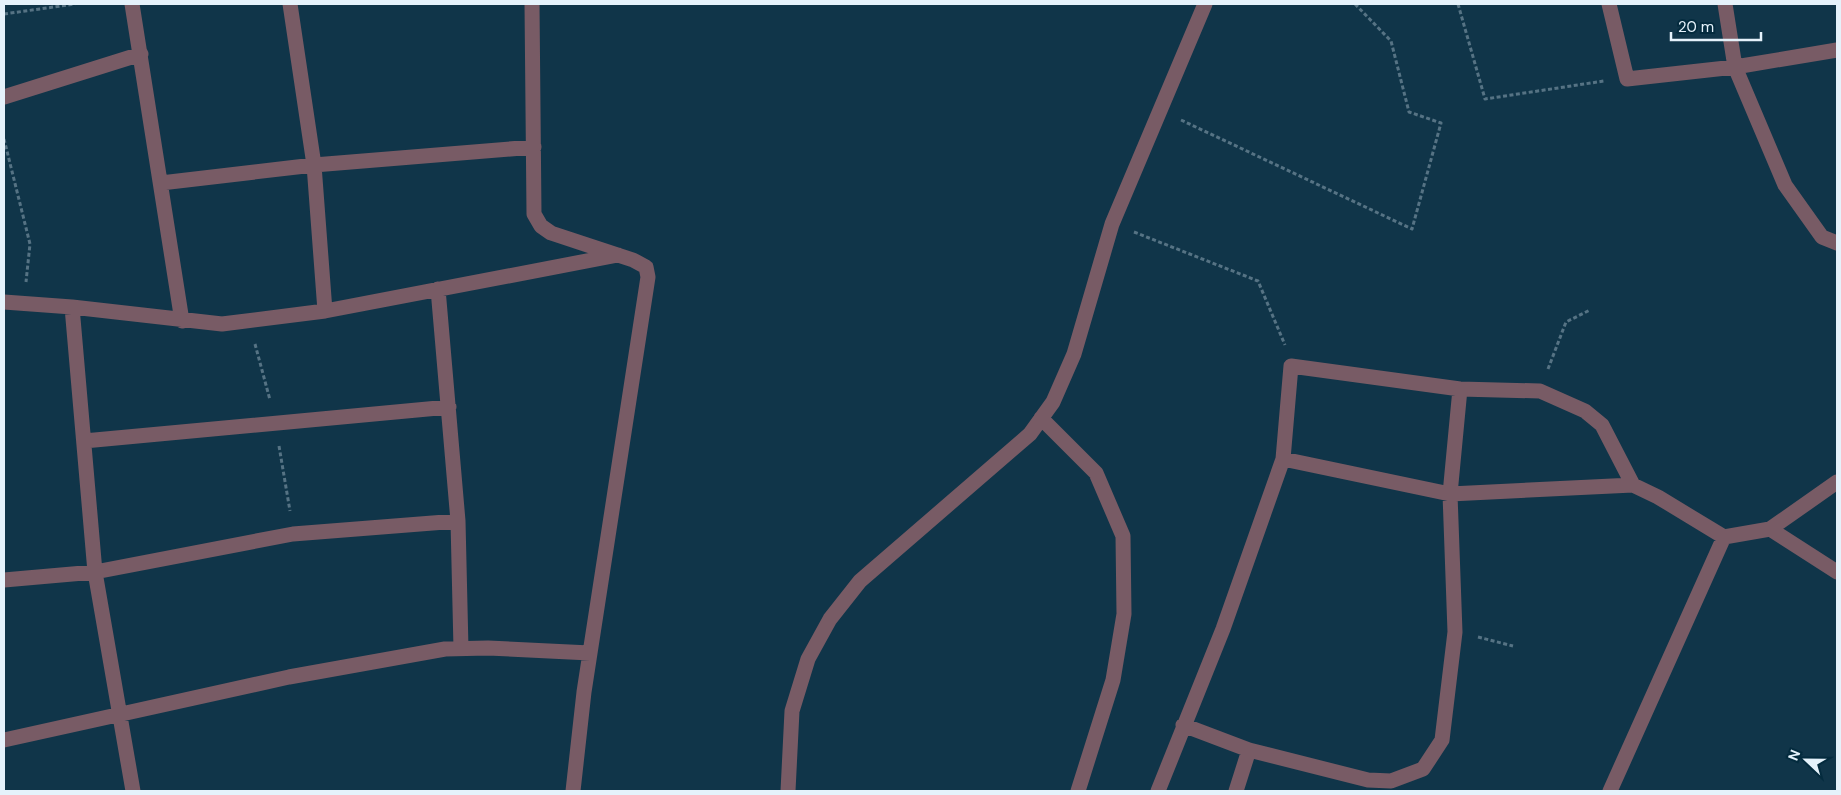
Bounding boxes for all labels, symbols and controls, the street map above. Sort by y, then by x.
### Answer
scale bar [1671,10,1761,42]
text: 20 m [1678,17,1714,37]
north arrow [1781,735,1831,785]
text: N [1784,747,1804,763]

